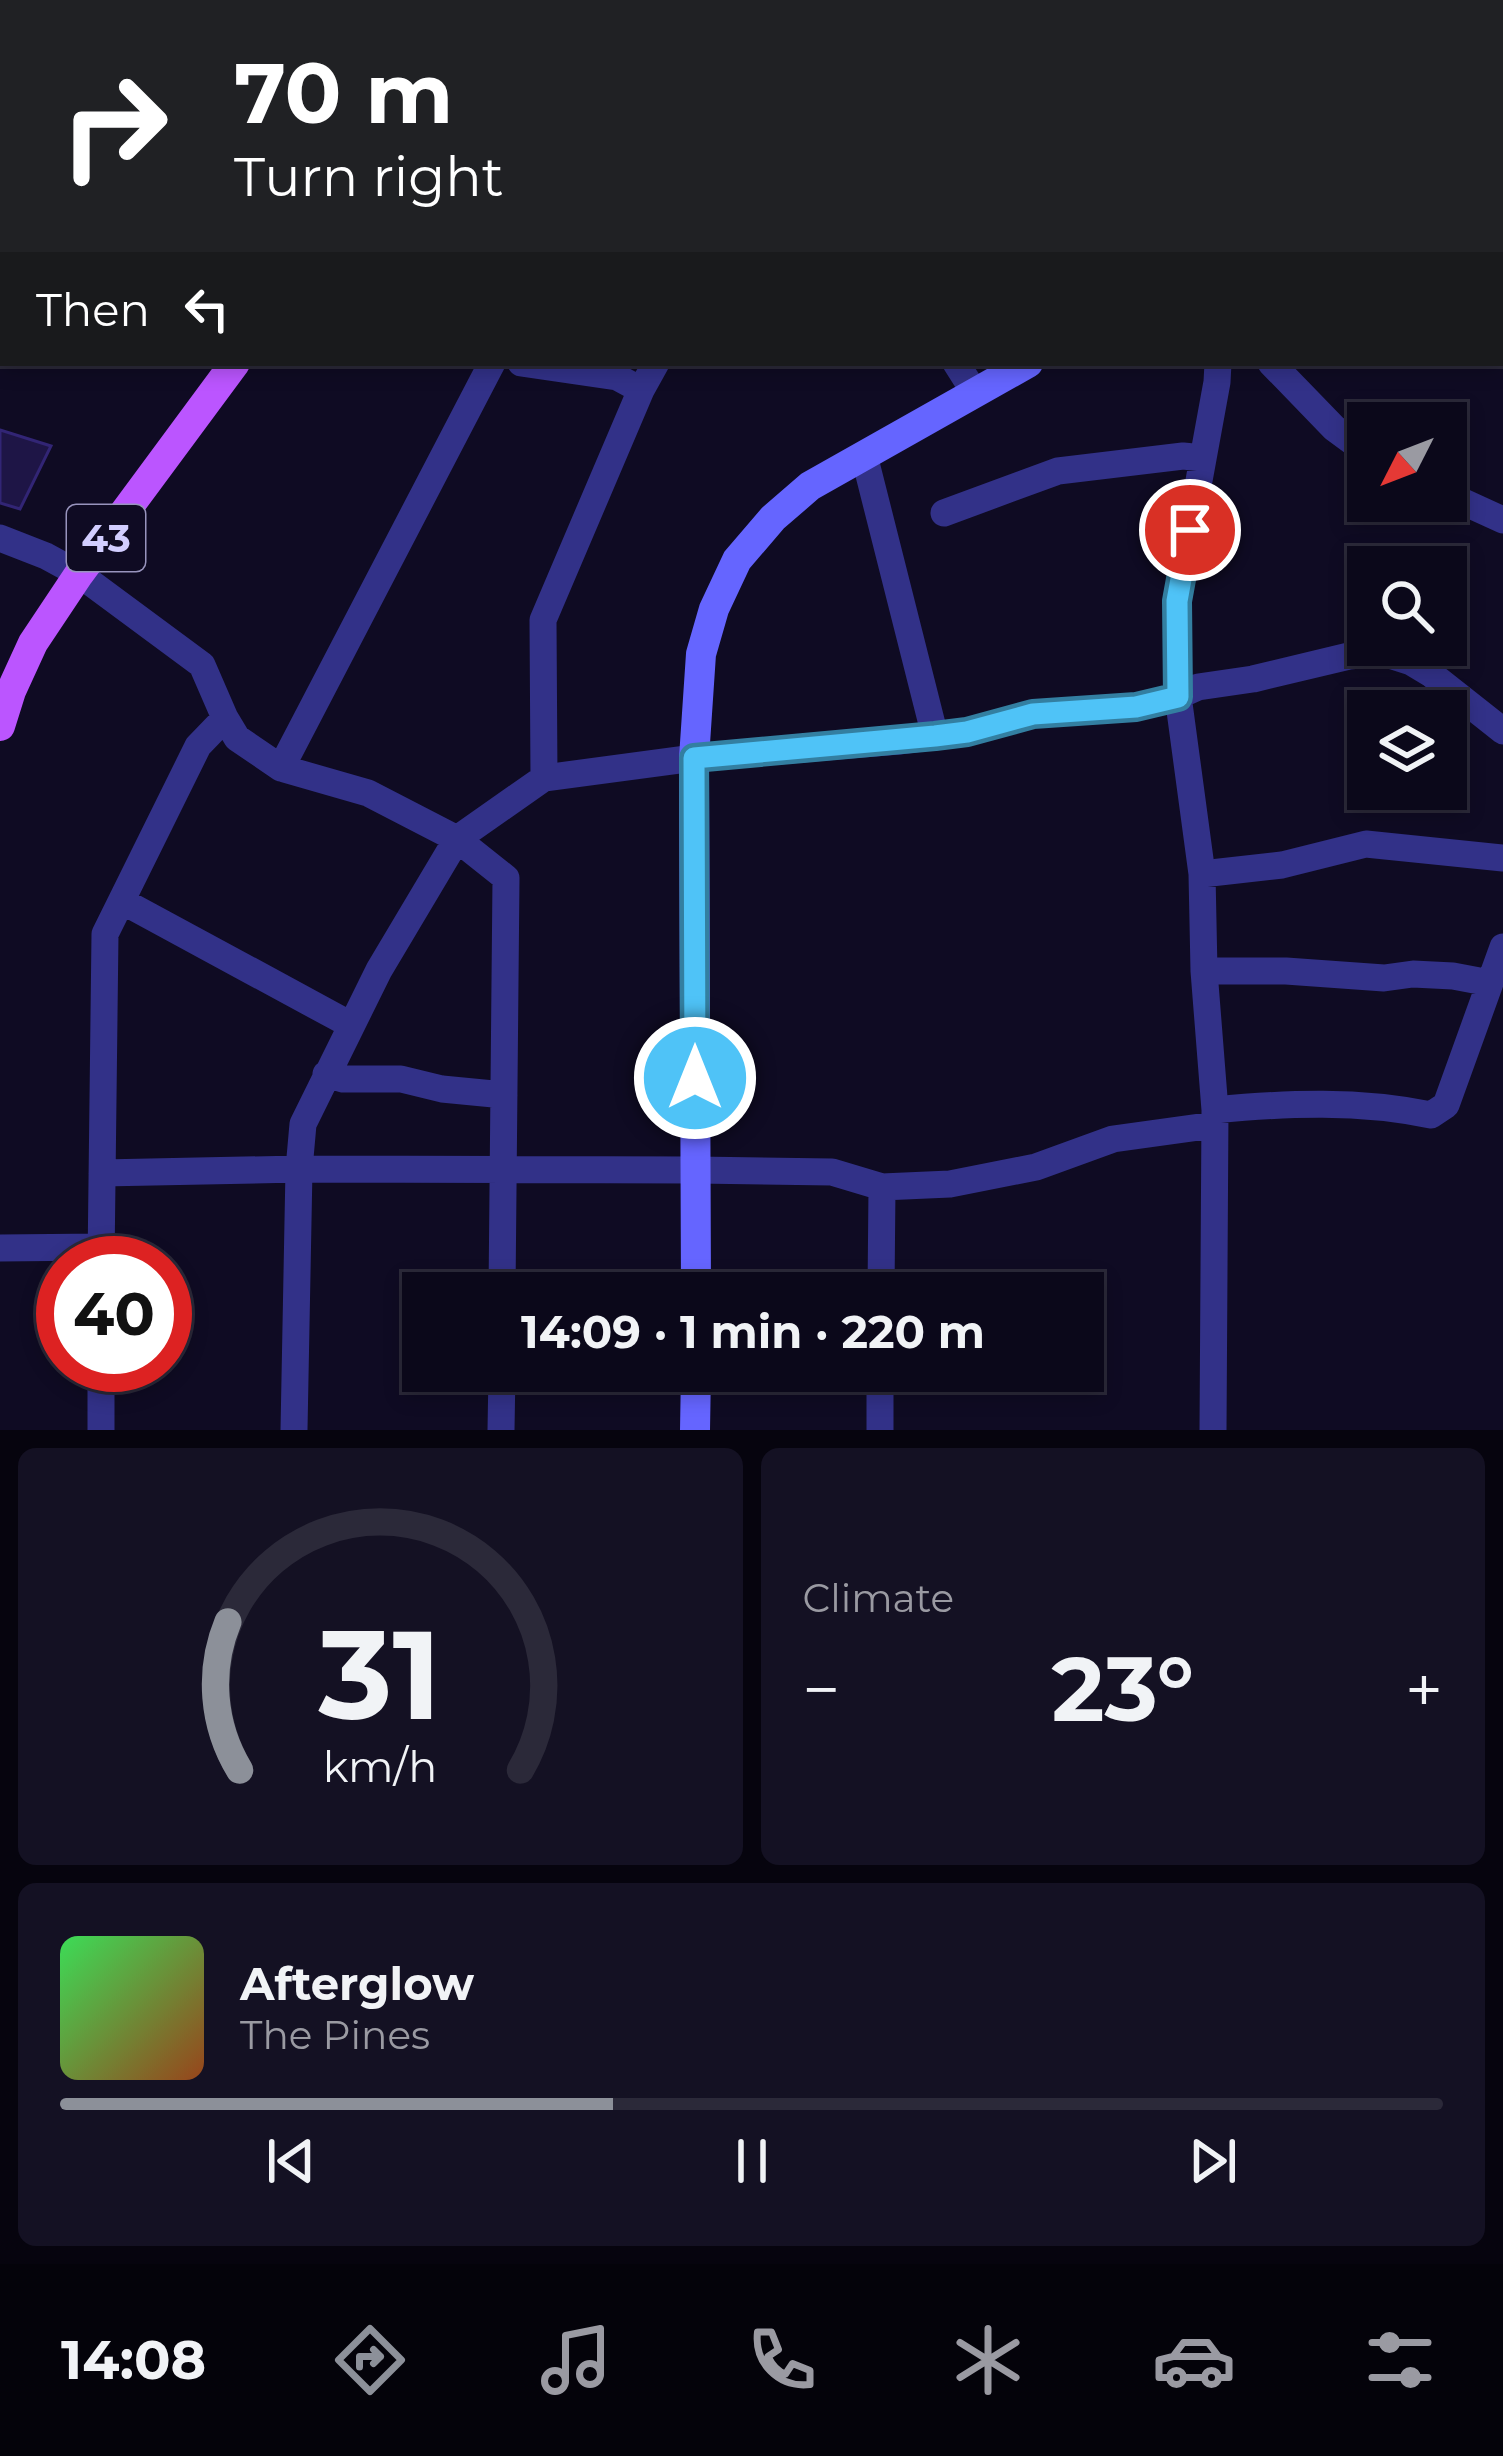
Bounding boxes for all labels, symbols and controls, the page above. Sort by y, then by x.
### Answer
text: 70 m [234,42,453,144]
icon: right [36,48,192,204]
text: Turn right [234,144,504,210]
icon: left [174,276,240,342]
text: Then [36,282,150,337]
north arrow [1347,402,1467,522]
map controls [1347,402,1467,810]
pin [1139,479,1241,581]
icon: arrive [1157,497,1223,563]
road number: 43 [67,505,145,571]
button: search [1347,546,1467,666]
button: layers [1347,690,1467,810]
position arrow [632,1015,758,1141]
speed limit sign: 40 [36,1236,192,1392]
text: 14:09 · 1 min · 220 m [521,1304,985,1359]
text: Climate [803,1574,954,1622]
text: 31 [318,1598,442,1750]
text: 23° [1051,1634,1194,1744]
text: − [803,1649,840,1730]
text: + [1405,1649,1443,1730]
text: km/h [323,1739,437,1792]
text: Afterglow [240,1956,474,2011]
text: The Pines [240,2011,430,2059]
icon: previous [258,2128,324,2194]
icon: pause [719,2128,785,2194]
icon: next [1180,2128,1246,2194]
icon: directions [328,2318,412,2402]
icon: music [534,2318,618,2402]
icon: phone [740,2318,824,2402]
icon: climate [946,2318,1030,2402]
icon: car [1152,2318,1236,2402]
icon: filters [1358,2318,1442,2402]
text: 14:08 [61,2327,206,2393]

